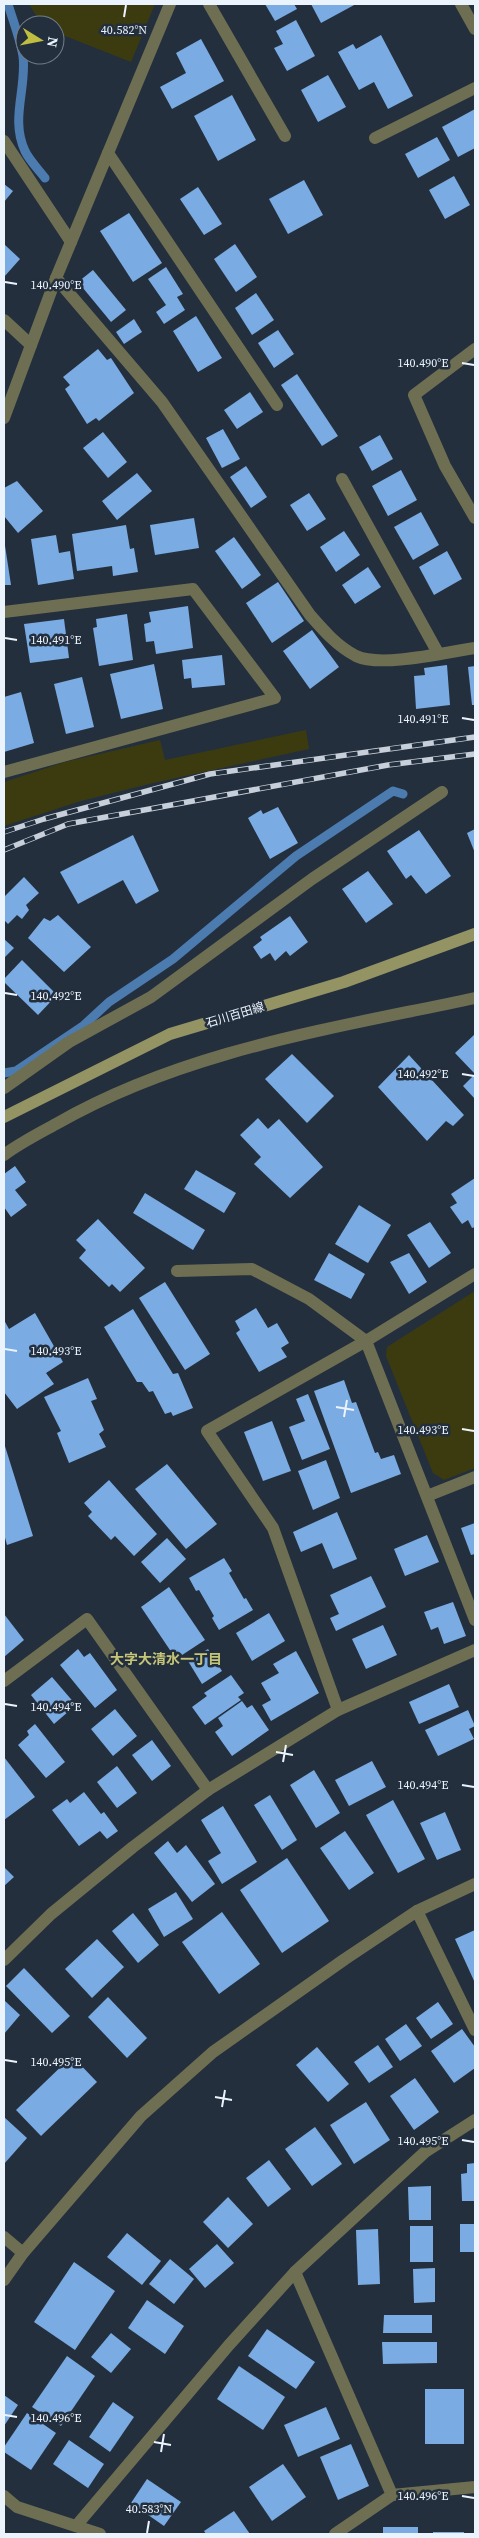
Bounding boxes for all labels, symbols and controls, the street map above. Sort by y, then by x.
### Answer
north arrow [15,15,65,65]
text: 40.582°N [101,22,147,38]
text: N [42,35,64,49]
text: 140.490°E [31,277,81,293]
text: 140.490°E [398,355,448,371]
text: 140.491°E [31,632,81,648]
text: 140.491°E [398,711,448,727]
text: 140.492°E [31,988,81,1004]
street label: 石川百田線 [204,999,266,1031]
text: 140.492°E [398,1066,448,1082]
text: 140.493°E [31,1343,81,1359]
text: 140.493°E [398,1422,448,1438]
district label: 大字大清水一丁目 [110,1649,222,1669]
text: 140.494°E [31,1699,81,1715]
text: 140.494°E [398,1777,448,1793]
text: 140.495°E [31,2054,81,2070]
text: 140.495°E [398,2133,448,2149]
text: 140.496°E [31,2410,81,2426]
text: 140.496°E [398,2488,448,2504]
text: 40.583°N [126,2501,172,2517]

